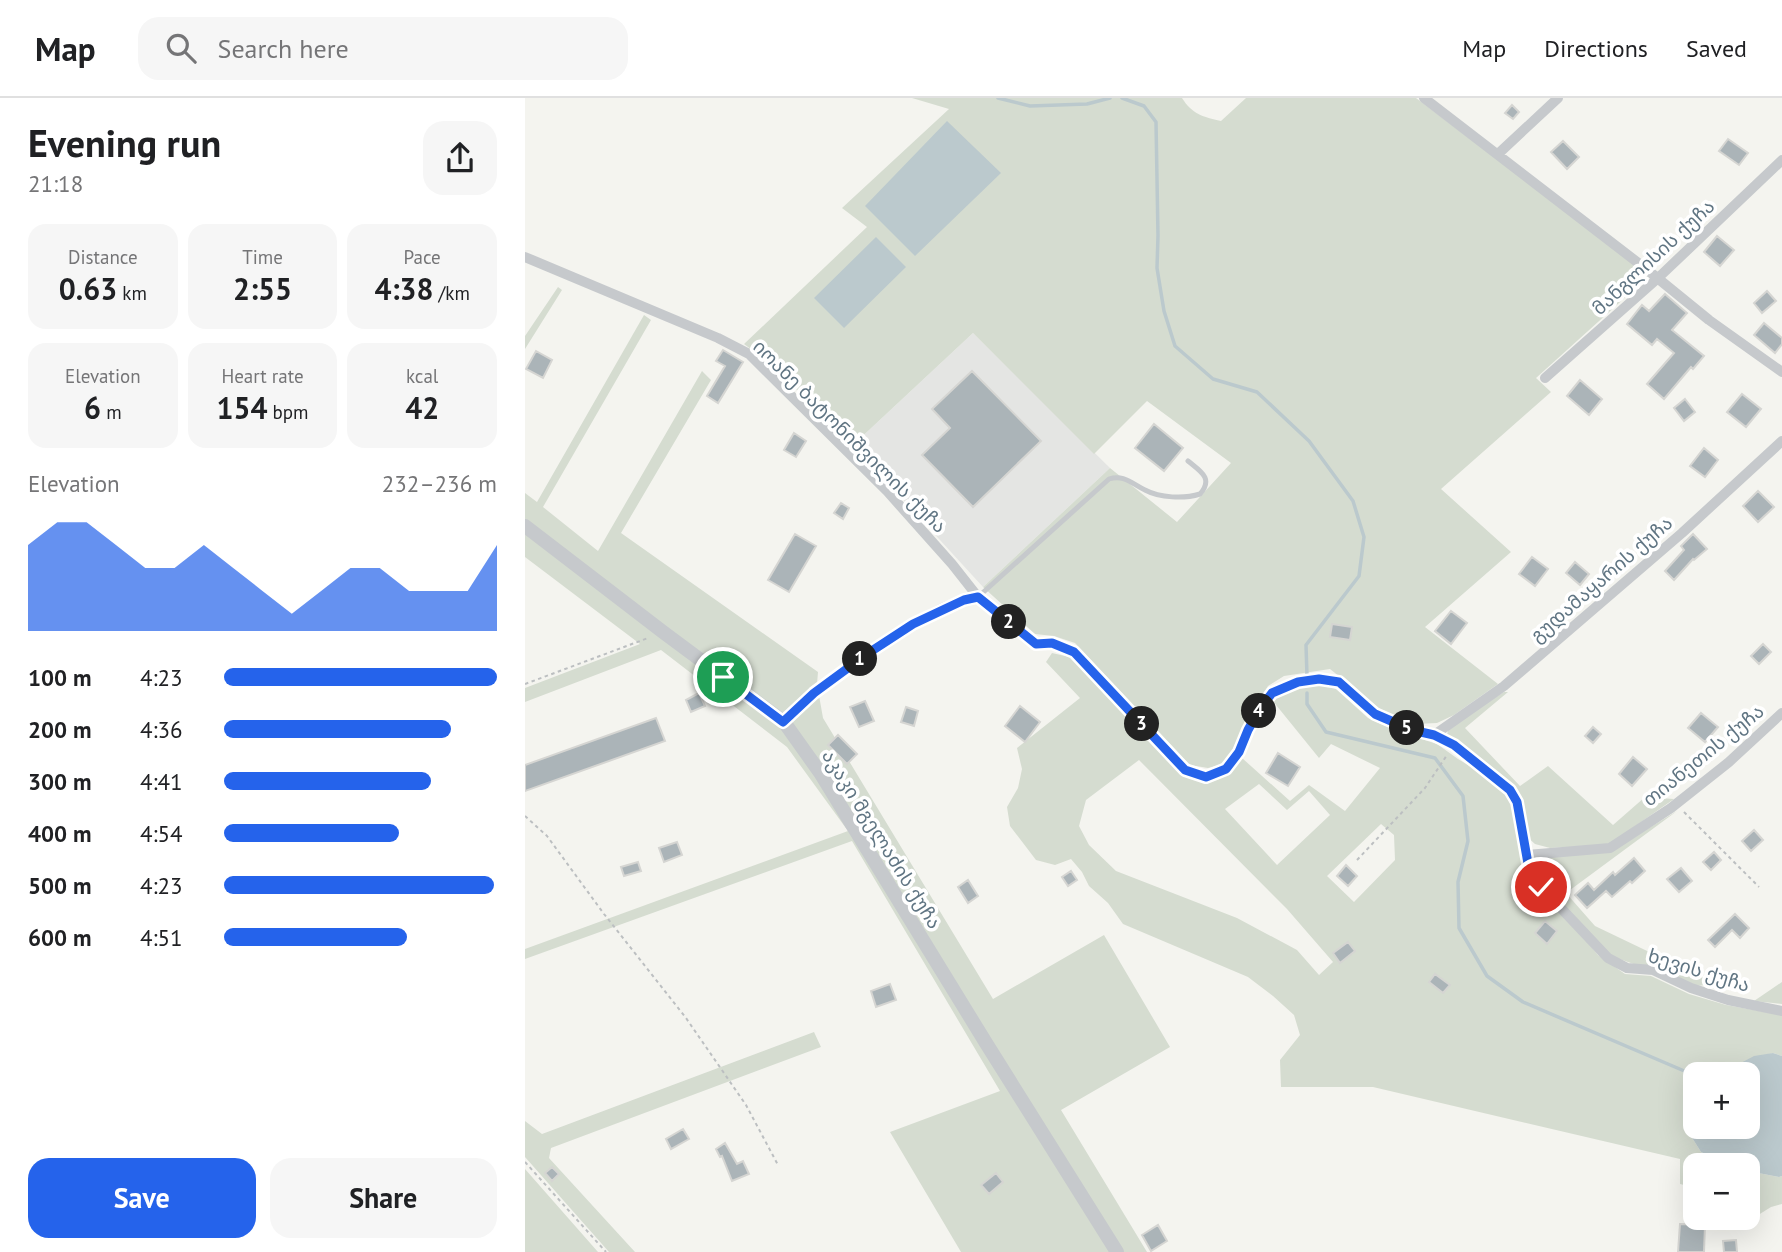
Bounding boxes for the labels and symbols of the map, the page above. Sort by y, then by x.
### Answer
street label: მანგლისის ქუჩა [1587,194,1720,321]
street label: იოანე ბატონიშვილის ქუჩა [748,334,952,538]
street label: გუდამაყარის ქუჩა [1525,511,1678,648]
pin: 2 [991,604,1027,640]
pin: 1 [843,642,877,676]
pin [693,647,753,707]
pin: 4 [1241,694,1277,728]
street label: თიანეთის ქუჩა [1637,699,1769,811]
pin: 3 [1125,706,1159,742]
pin: 5 [1389,710,1425,746]
street label: აკაკი მგელაძის ქუჩა [816,745,947,934]
pin [1511,857,1571,917]
street label: ხევის ქუჩა [1645,943,1753,997]

